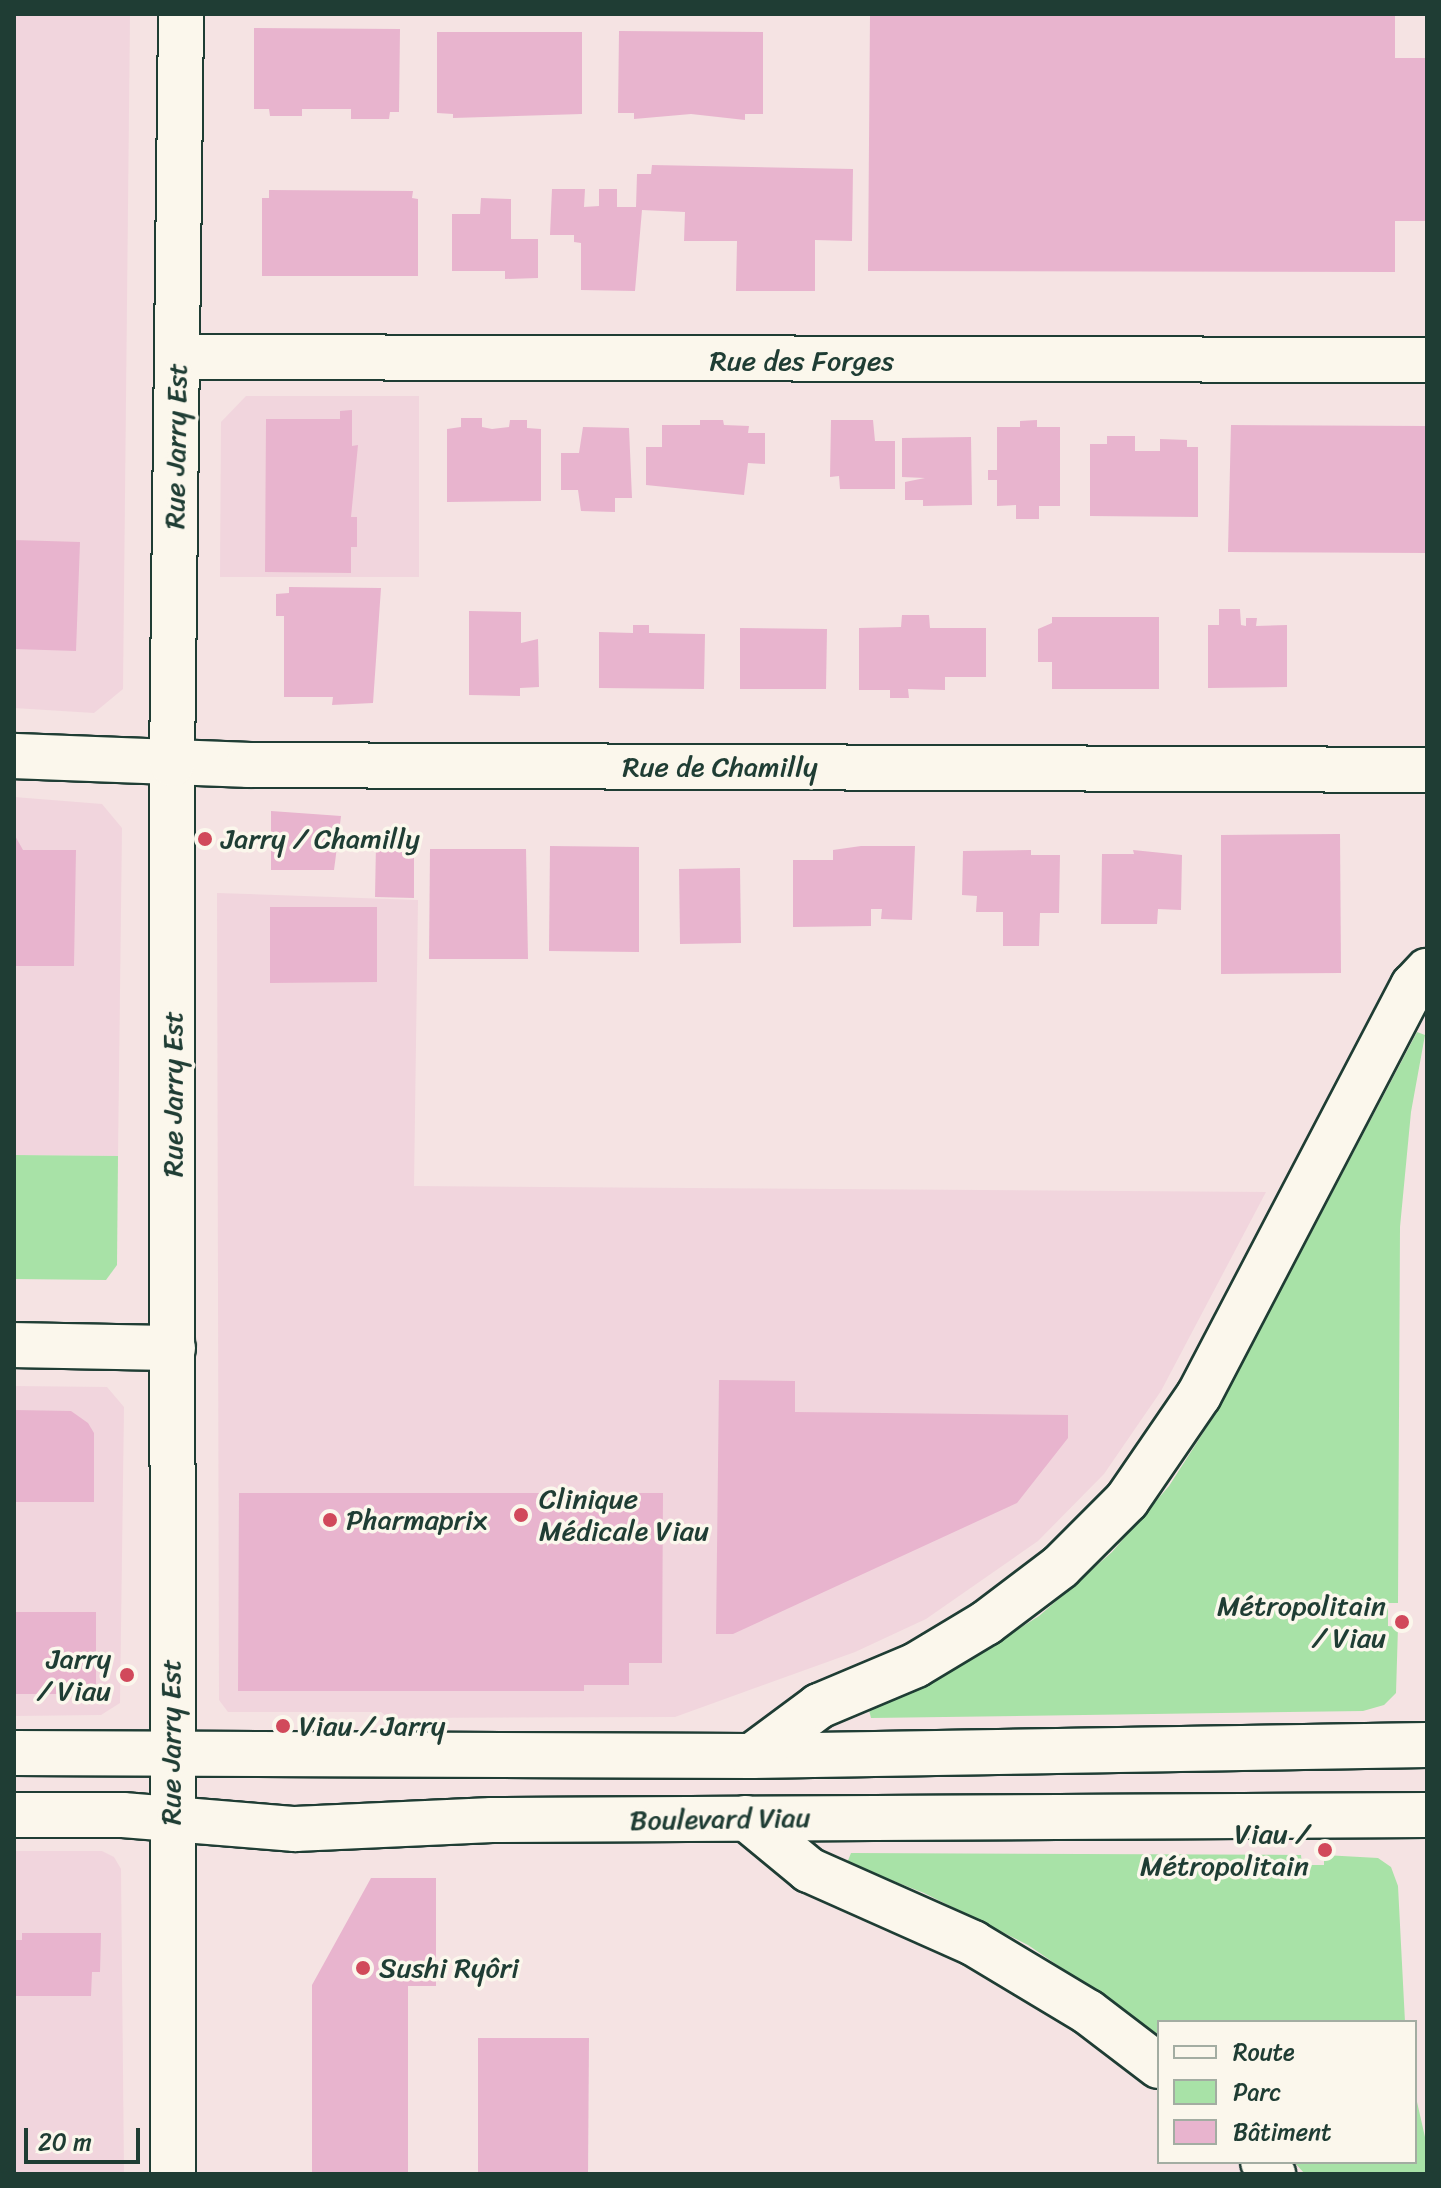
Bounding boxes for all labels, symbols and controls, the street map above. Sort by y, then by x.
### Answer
street label: Rue des Forges [710,344,894,378]
street label: Rue Jarry Est [158,363,194,529]
street label: Rue de Chamilly [622,750,818,784]
place label: Jarry / Chamilly [221,822,420,856]
marker: Jarry / Chamilly [196,830,214,848]
street label: Rue Jarry Est [156,1011,190,1177]
place label: Clinique Médicale Viau [539,1482,709,1548]
place label: Pharmaprix [346,1503,487,1537]
marker: Clinique Médicale Viau [510,1504,532,1526]
marker: Pharmaprix [321,1511,339,1529]
place label: Métropolitain / Viau [1217,1589,1386,1655]
marker: Métropolitain / Viau [1393,1613,1411,1631]
place label: Jarry / Viau [36,1642,111,1708]
street label: Rue Jarry Est [154,1659,188,1825]
marker: Jarry / Viau [118,1666,136,1684]
place label: Viau / Jarry [299,1709,445,1743]
marker: Viau / Jarry [274,1717,292,1735]
street label: Boulevard Viau [629,1801,811,1837]
place label: Viau / Métropolitain [1140,1817,1309,1883]
marker: Viau / Métropolitain [1316,1841,1334,1859]
place label: Sushi Ryôri [379,1951,519,1985]
marker: Sushi Ryôri [354,1959,372,1977]
legend [1157,2020,1417,2164]
text: Route [1233,2031,1295,2073]
text: Parc [1233,2071,1281,2113]
text: Bâtiment [1233,2111,1332,2153]
scale bar [28,2112,144,2162]
text: 20 m [38,2121,92,2163]

